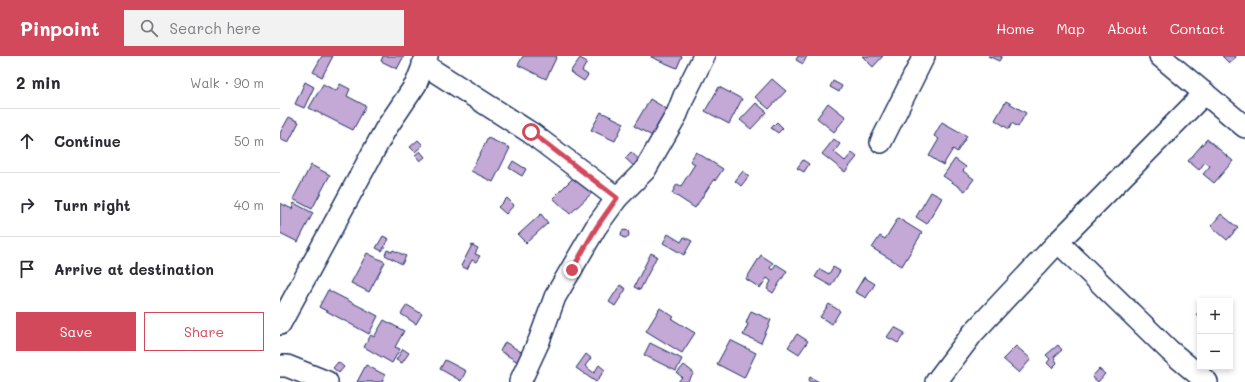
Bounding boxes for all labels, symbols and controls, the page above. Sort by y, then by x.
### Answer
search box [124,10,404,46]
text: Pinpoint [20,16,100,41]
icon: search [138,17,160,39]
text: Search here [170,18,261,38]
text: Home [996,19,1034,38]
text: Map [1056,19,1085,38]
text: About [1107,19,1148,38]
text: Contact [1170,19,1225,38]
text: 2 min [16,71,61,93]
text: Walk · 90 m [190,74,264,91]
route start [522,123,540,141]
icon: ahead [16,130,38,152]
text: Continue [54,131,121,151]
text: 50 m [234,132,264,149]
icon: right [16,194,38,216]
text: Turn right [54,195,131,215]
text: 40 m [234,196,264,213]
icon: arrive [16,258,38,280]
text: Arrive at destination [54,259,214,279]
route end [563,261,581,279]
map controls [1197,298,1233,370]
button: + [1197,298,1233,334]
button: Save [16,312,136,351]
button: Share [144,312,264,351]
button: − [1197,334,1233,370]

